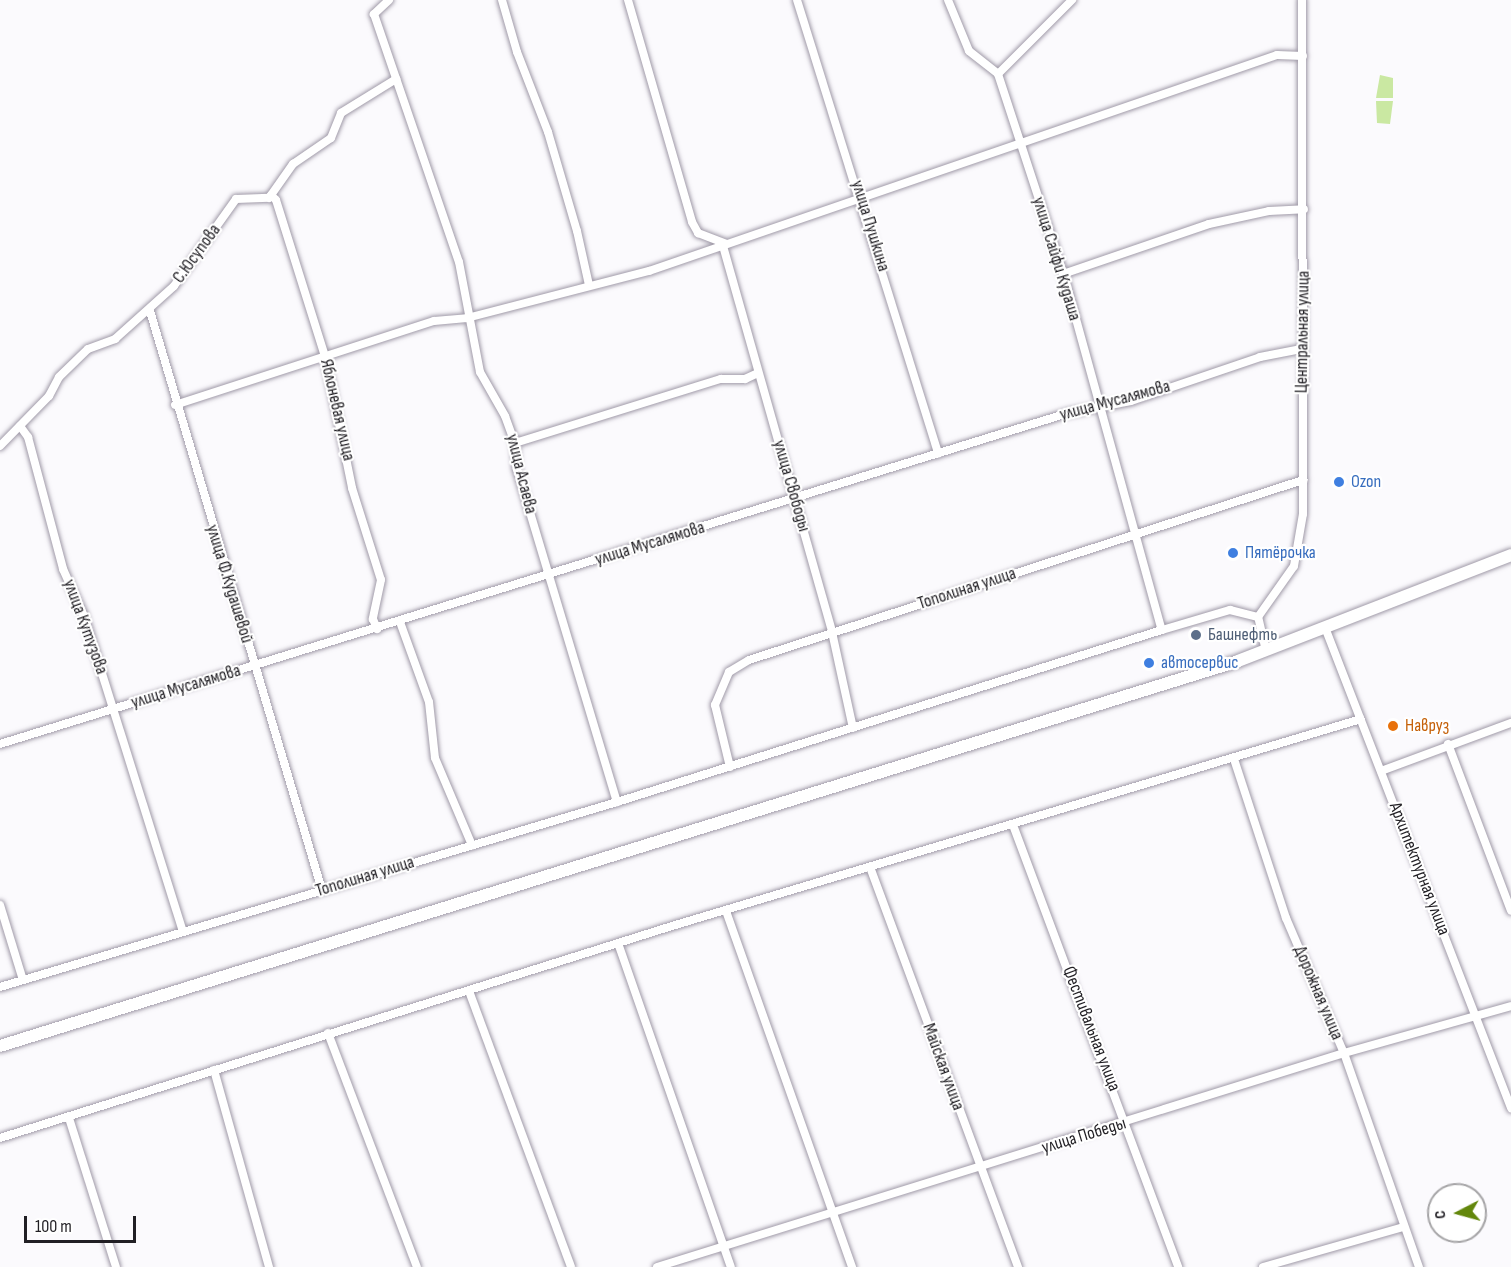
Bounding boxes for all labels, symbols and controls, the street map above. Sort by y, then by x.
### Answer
street label: улица Пушкина [846,178,894,274]
street label: улица Сайфи Кудаша [1027,194,1085,324]
street label: С.Юсупова [168,220,226,288]
street label: Центральная улица [1291,271,1315,393]
street label: Яблоневая улица [315,357,359,463]
street label: улица Мусалямова [1057,376,1173,426]
street label: улица Асаева [501,432,541,516]
street label: улица Свободы [768,438,814,534]
place label: Ozon [1351,471,1381,493]
marker: Ozon [1332,475,1346,489]
street label: улица Мусалямова [593,517,707,571]
street label: улица Ф.Кудашевой [201,522,257,646]
place label: Пятёрочка [1245,542,1316,564]
marker: Пятёрочка [1226,546,1240,560]
street label: Тополиная улица [915,563,1019,615]
street label: улица Кутузова [58,577,112,677]
place label: Башнефть [1208,624,1277,646]
marker: Башнефть [1189,628,1203,642]
place label: автосервис [1161,652,1238,674]
marker: автосервис [1142,656,1156,670]
street label: улица Мусалямова [129,660,243,714]
place label: Навруз [1405,715,1449,737]
marker: Навруз [1386,719,1400,733]
street label: Архитектурная улица [1384,799,1454,939]
street label: Тополиная улица [313,852,417,902]
street label: Дорожная улица [1288,943,1348,1043]
street label: Фестивальная улица [1057,964,1125,1094]
street label: Майская улица [917,1021,969,1113]
street label: улица Победы [1039,1113,1129,1159]
north arrow [1427,1183,1487,1243]
scale bar [27,1204,140,1242]
text: С [1431,1210,1450,1220]
text: 100 m [35,1216,72,1237]

